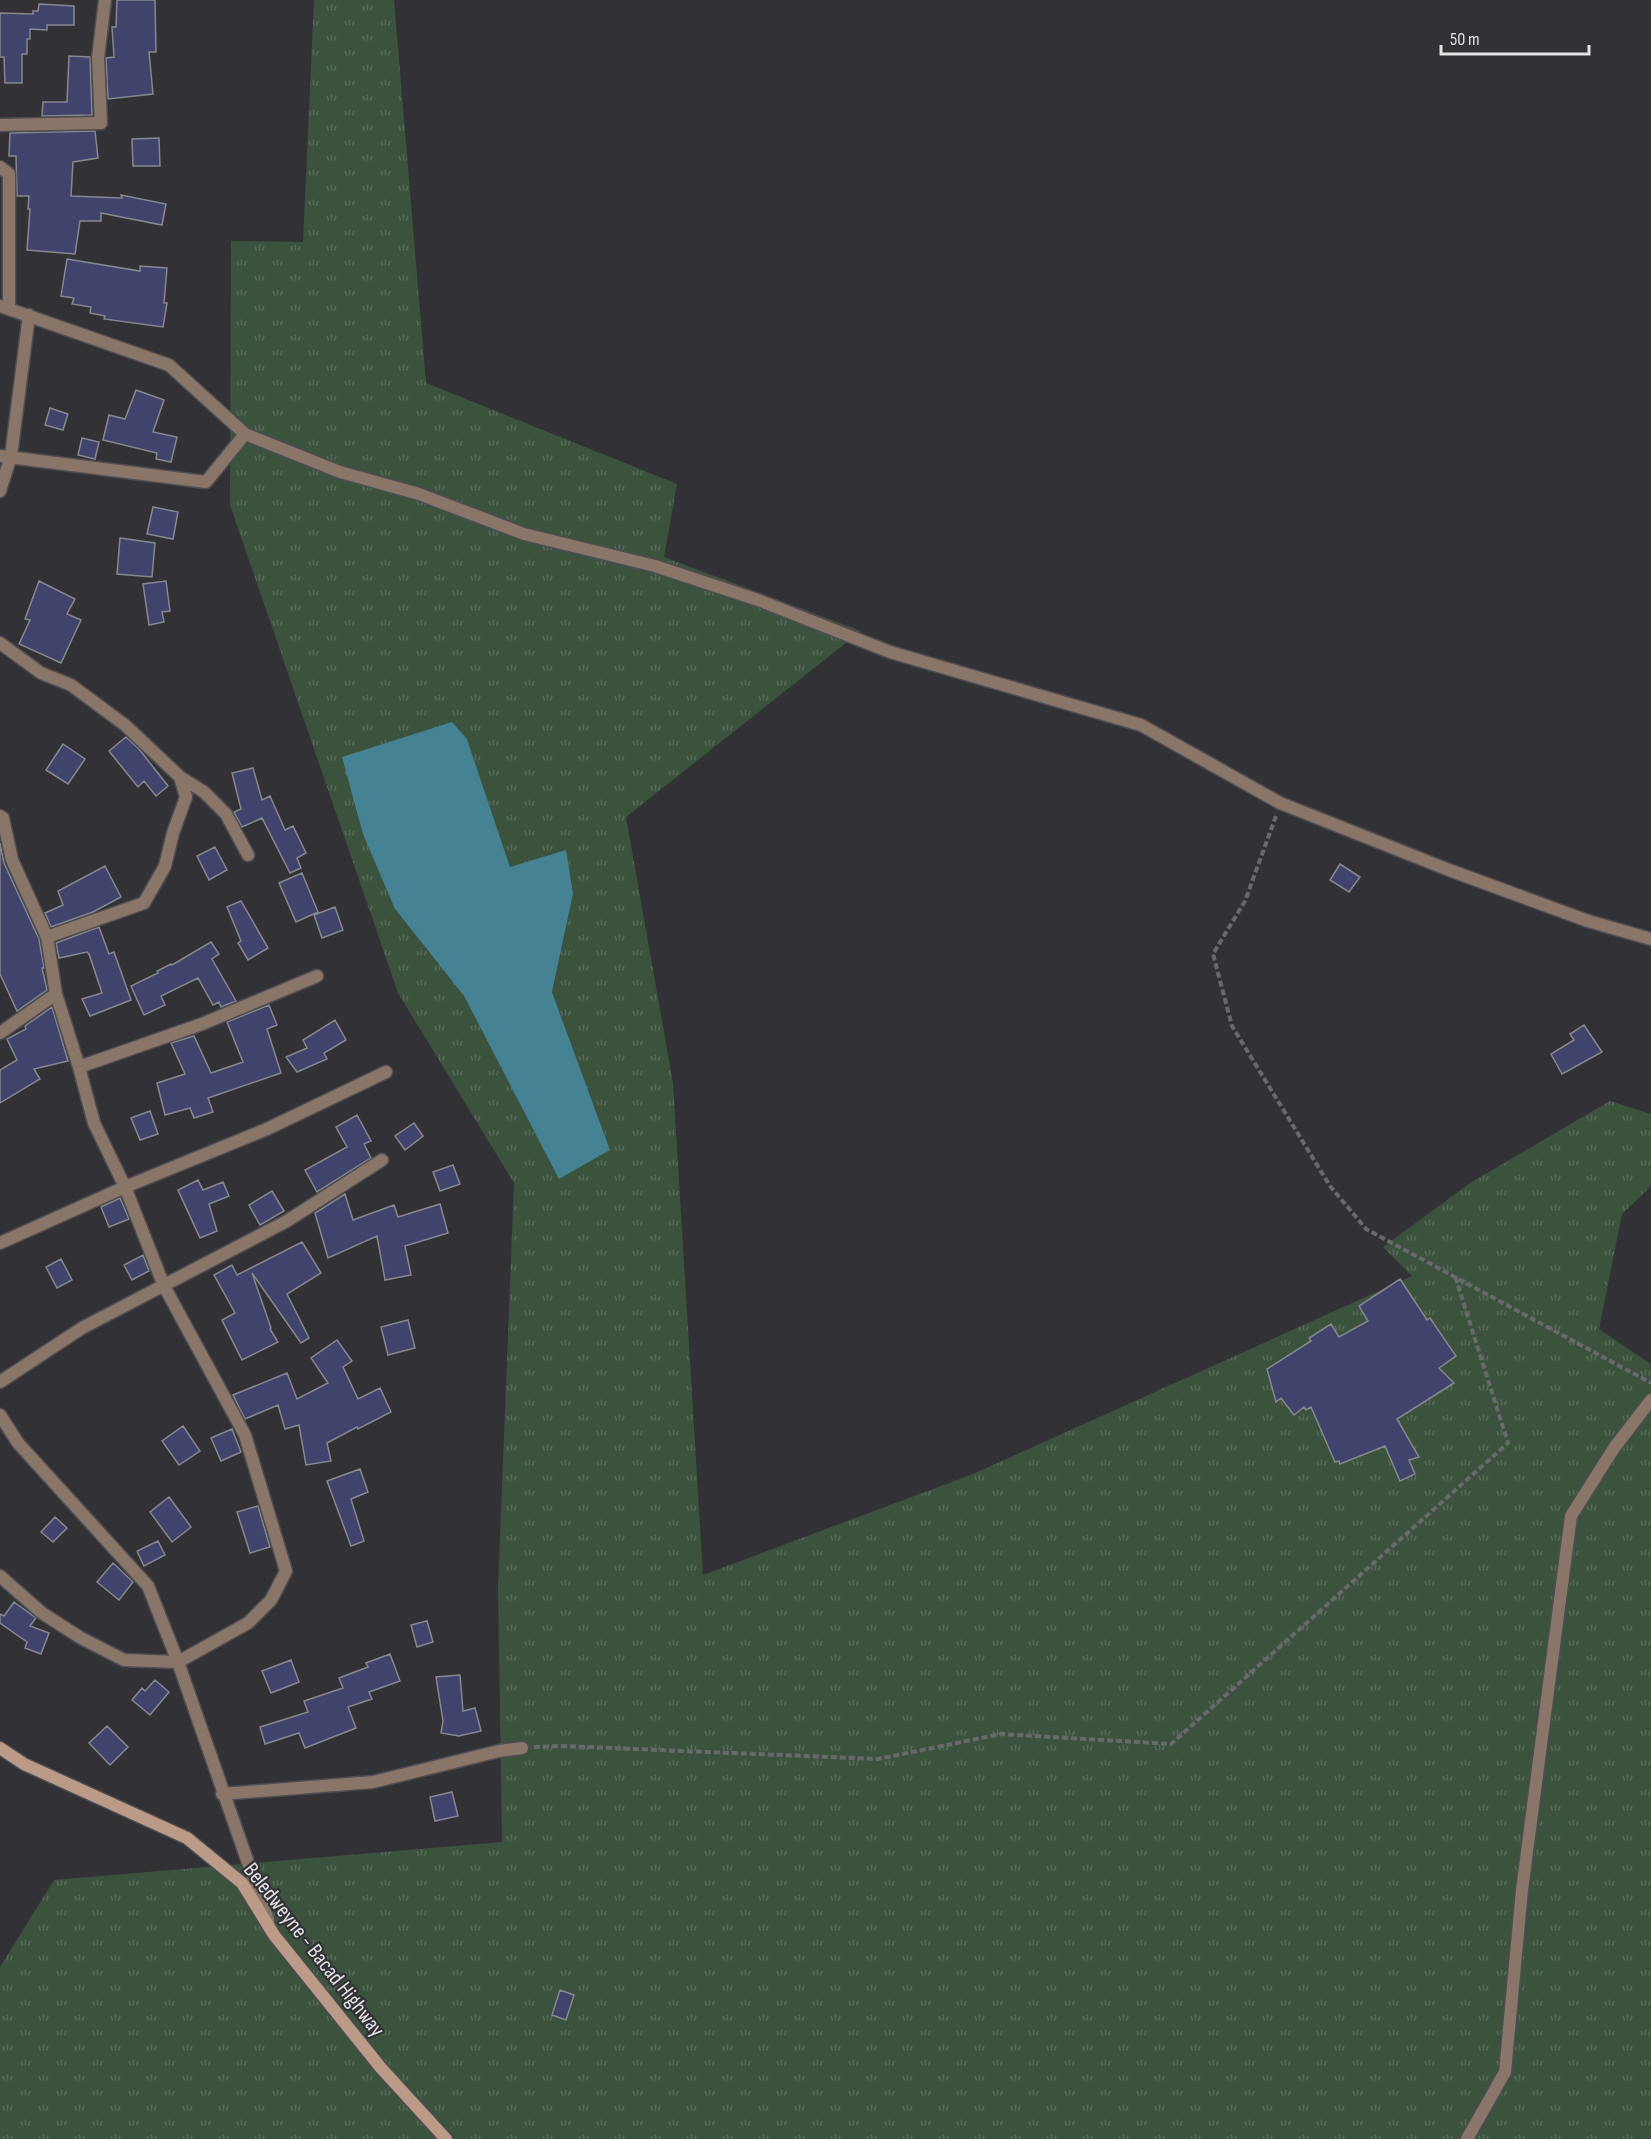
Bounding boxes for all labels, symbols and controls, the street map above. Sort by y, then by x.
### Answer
scale bar [1441,18,1590,56]
text: 50 m [1450,29,1480,50]
street label: Beledweyne - Bacad Highway [237,1857,391,2043]

